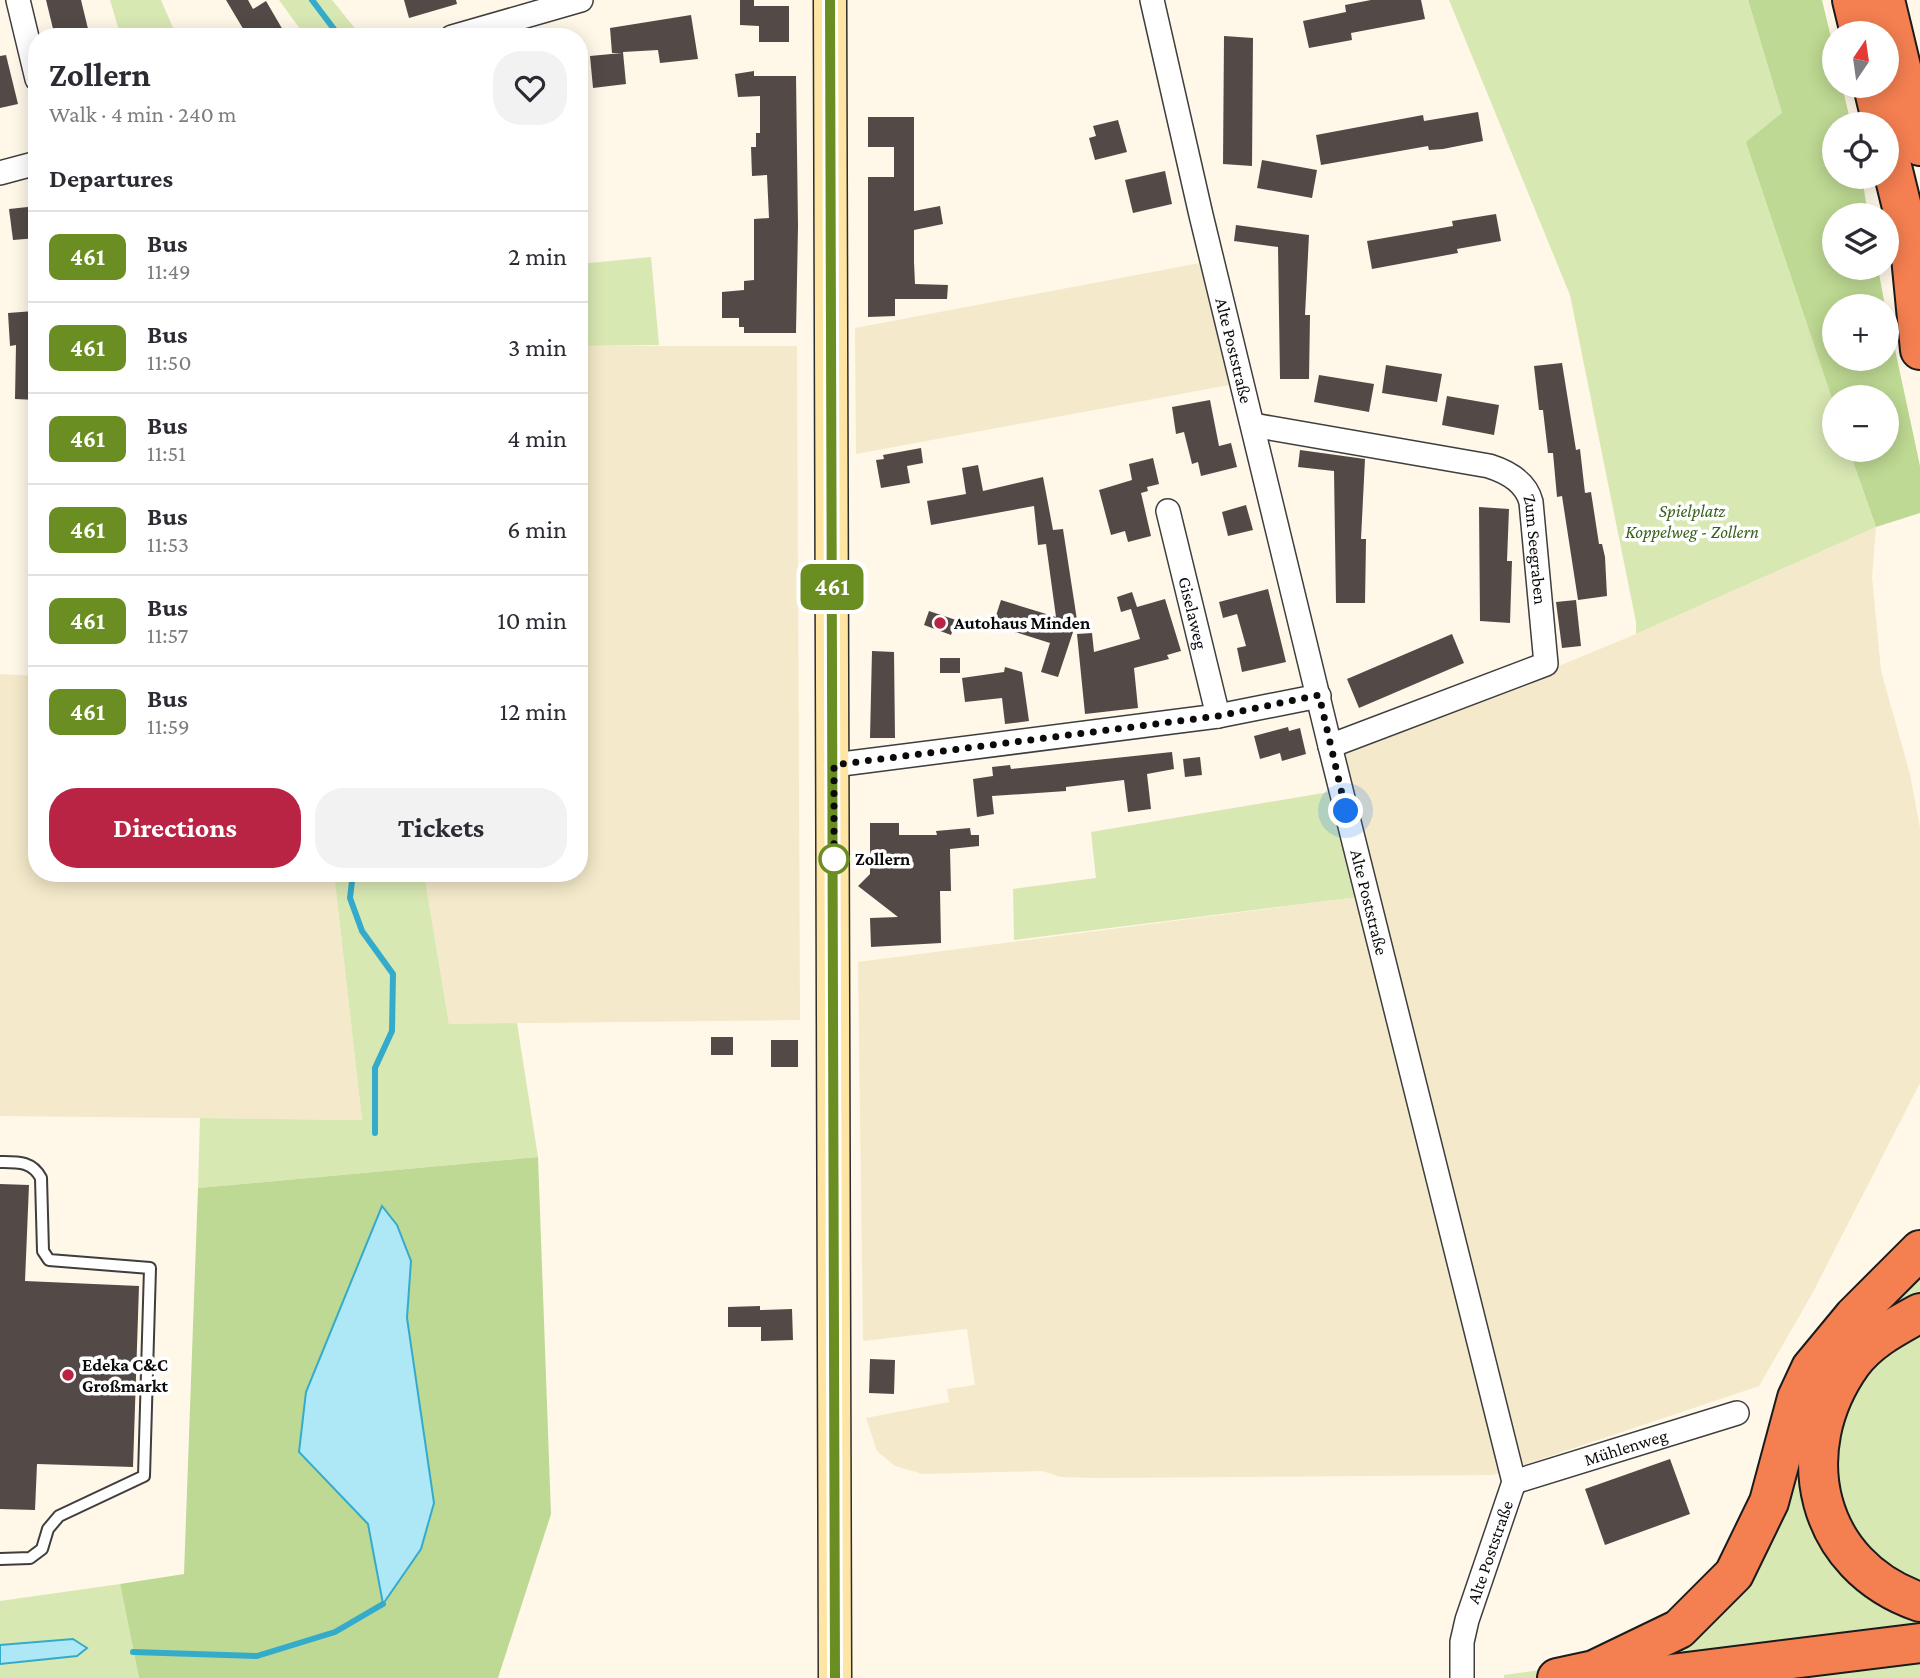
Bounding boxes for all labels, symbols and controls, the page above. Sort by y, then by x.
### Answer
north arrow [1822,21,1899,98]
map controls [1822,21,1899,462]
button: heart [493,51,567,125]
text: Zollern [49,56,151,93]
text: Walk · 4 min · 240 m [49,101,236,127]
button: locate [1822,112,1899,189]
text: Departures [49,164,173,193]
button: layers [1822,203,1899,280]
text: Bus [147,229,188,258]
text: 2 min [508,242,567,271]
text: 461 [70,243,105,270]
text: 11:49 [147,258,191,284]
button: + [1822,294,1899,371]
street label: Alte Poststraße [1211,296,1256,405]
text: Bus [147,320,188,349]
text: 3 min [508,333,567,362]
text: 461 [70,334,105,361]
text: 11:50 [147,349,191,375]
button: − [1822,385,1899,462]
text: Bus [147,411,188,440]
text: 4 min [507,424,567,453]
text: 461 [70,425,105,452]
text: 11:51 [147,440,186,466]
street label: Zum Seegraben [1519,491,1550,606]
park label: Spielplatz Koppelweg - Zollern [1625,501,1759,542]
text: Bus [147,502,188,531]
text: 6 min [507,515,567,544]
text: 461 [70,516,105,543]
text: 11:53 [147,531,189,557]
line badge: 461 [792,564,872,610]
text: 461 [814,573,850,600]
street label: Giselaweg [1174,575,1211,652]
text: Bus [147,593,188,622]
text: 10 min [497,606,567,635]
text: 461 [70,607,105,634]
place label: Autohaus Minden [953,613,1091,633]
marker: Autohaus Minden [932,615,948,631]
text: 11:57 [147,622,188,648]
text: Bus [147,684,188,713]
text: 12 min [499,697,567,726]
text: 461 [70,698,105,725]
text: 11:59 [147,713,190,739]
button: Directions [49,788,301,868]
button: Tickets [315,788,567,868]
your location [1328,793,1363,828]
marker: Zollern [819,844,849,874]
street label: Alte Poststraße [1346,847,1392,957]
place label: Zollern [855,849,911,869]
place label: Edeka C&C Großmarkt [82,1355,169,1396]
marker: Edeka C&C Großmarkt [60,1367,76,1383]
street label: Mühlenweg [1582,1425,1670,1470]
street label: Alte Poststraße [1463,1498,1517,1606]

